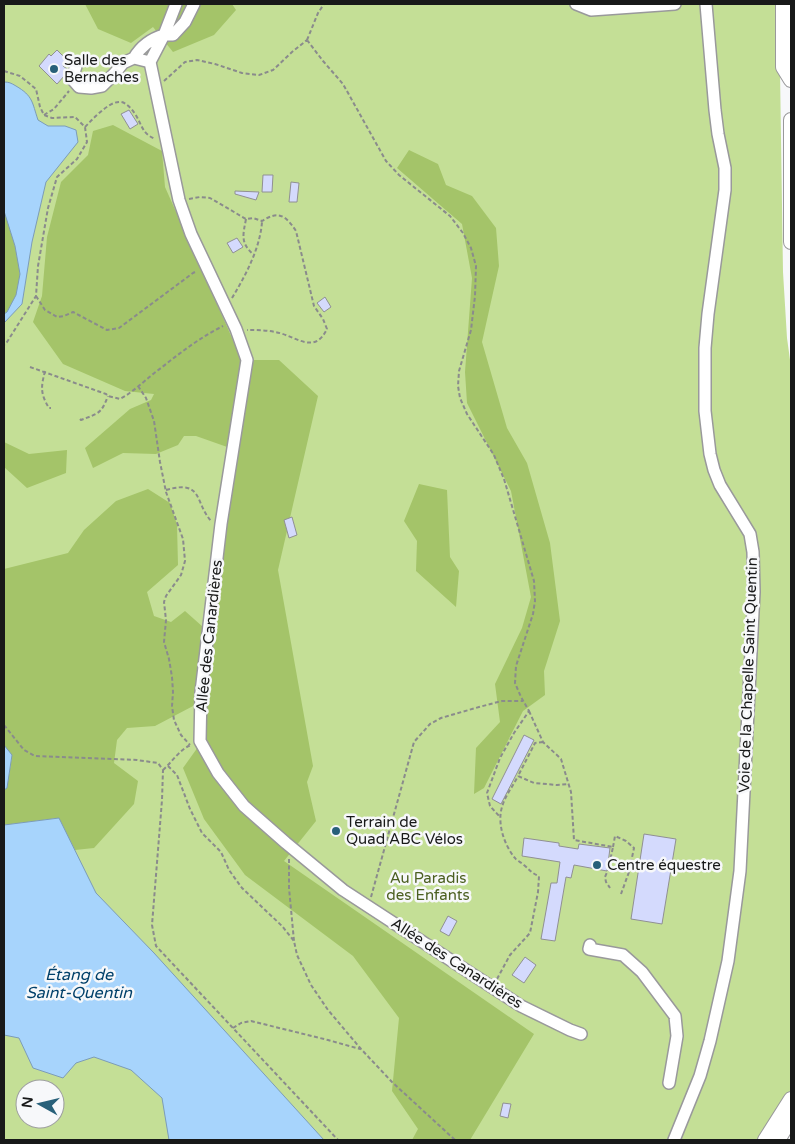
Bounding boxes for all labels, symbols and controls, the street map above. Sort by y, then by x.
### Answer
place label: Salle des Bernaches [64,51,139,86]
marker: Salle des Bernaches [48,63,60,75]
street label: Voie de la Chapelle Saint Quentin [735,557,761,793]
street label: Allée des Canardières [192,559,226,713]
place label: Terrain de Quad ABC Vélos [346,813,463,848]
marker: Terrain de Quad ABC Vélos [330,825,342,837]
place label: Centre équestre [607,856,721,874]
marker: Centre équestre [591,859,603,871]
park label: Au Paradis des Enfants [386,869,470,904]
street label: Allée des Canardières [388,914,526,1012]
water label: Étang de Saint-Quentin [26,965,133,1003]
north arrow [15,1079,65,1129]
text: N [18,1096,37,1109]

